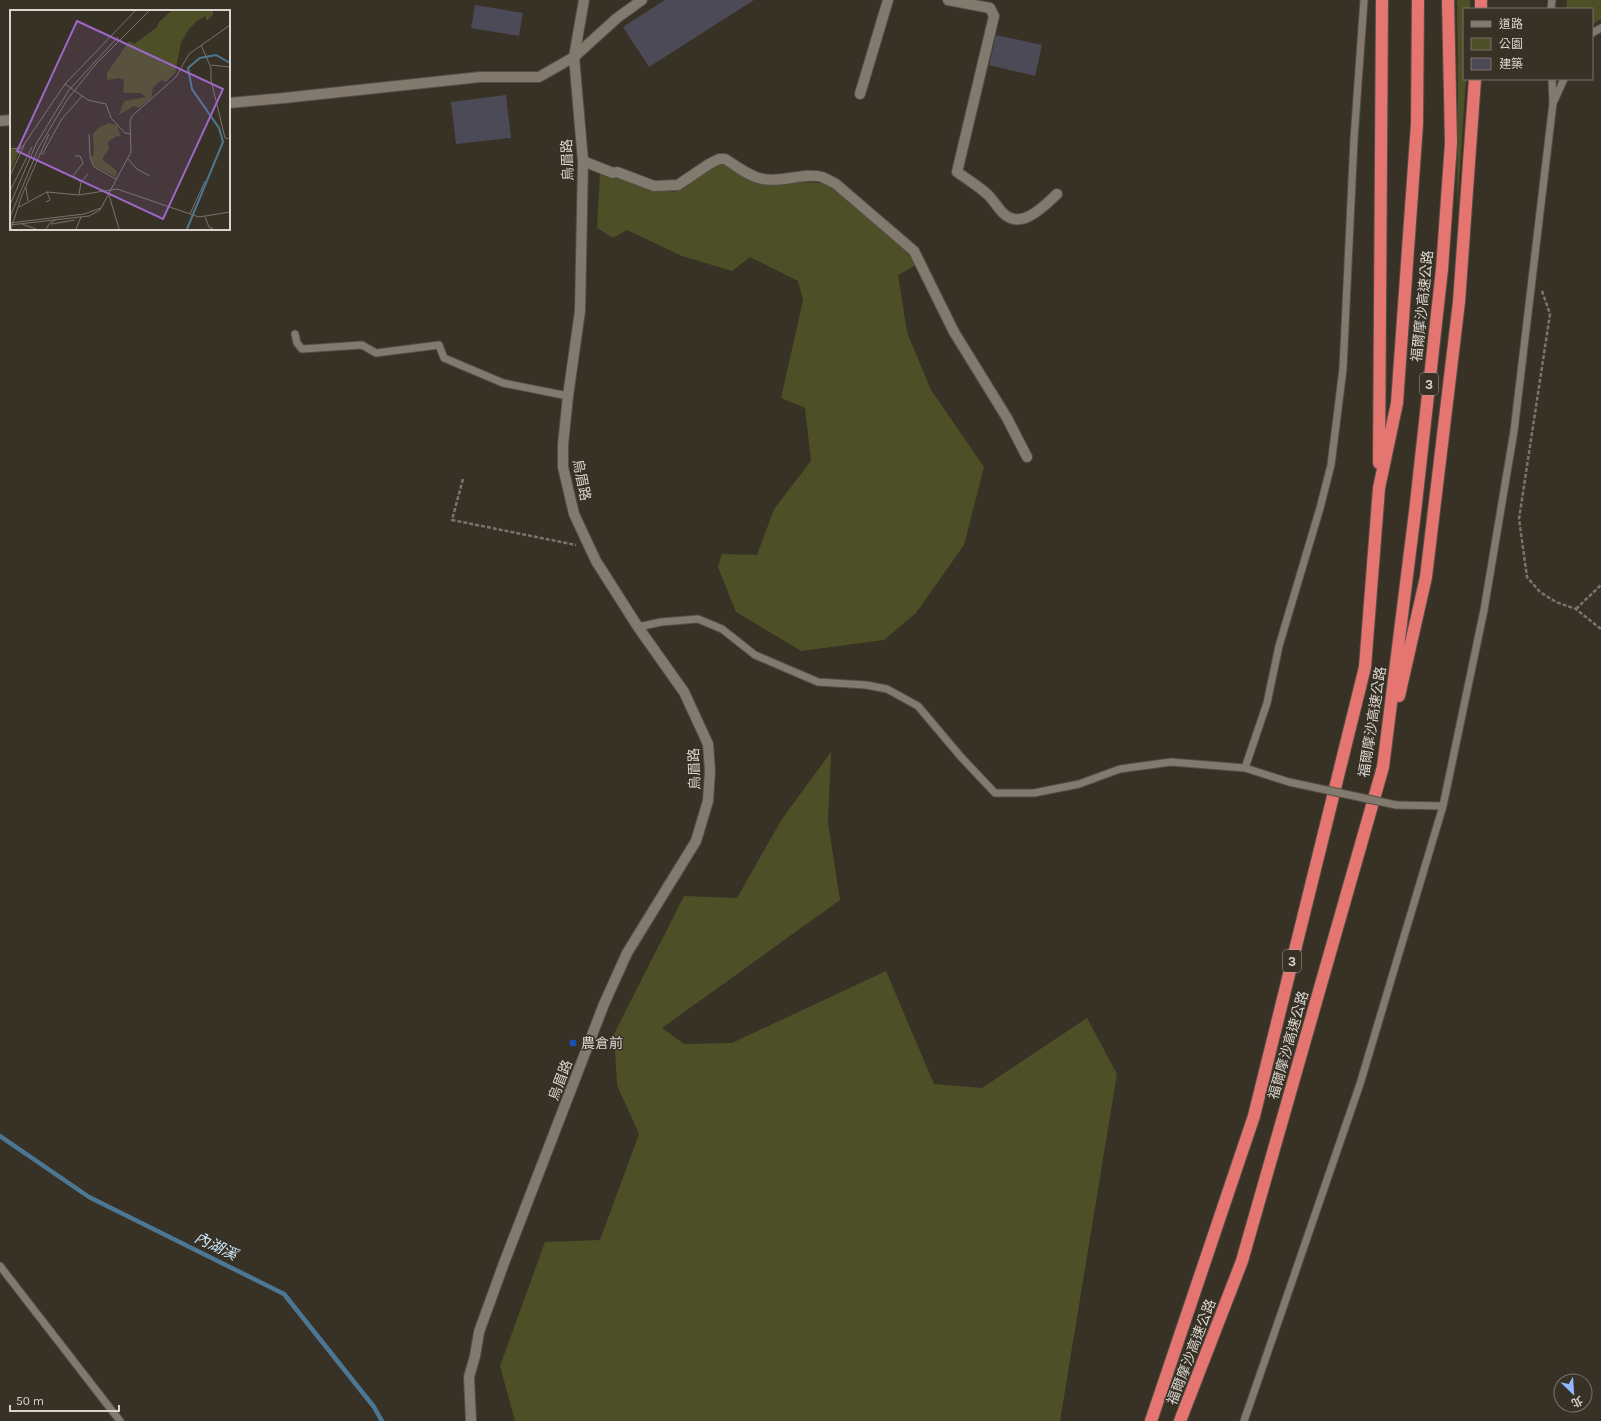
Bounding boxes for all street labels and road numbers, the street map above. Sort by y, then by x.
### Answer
street label: 烏眉路 [558,139,577,181]
street label: 福爾摩沙高速公路 [1408,249,1437,363]
road number: 3 [1420,373,1438,395]
street label: 烏眉路 [569,458,594,502]
street label: 福爾摩沙高速公路 [1355,665,1390,779]
street label: 烏眉路 [685,748,704,790]
road number: 3 [1283,950,1301,972]
street label: 福爾摩沙高速公路 [1265,989,1312,1101]
street label: 烏眉路 [545,1058,576,1103]
street label: 福爾摩沙高速公路 [1163,1297,1219,1408]

